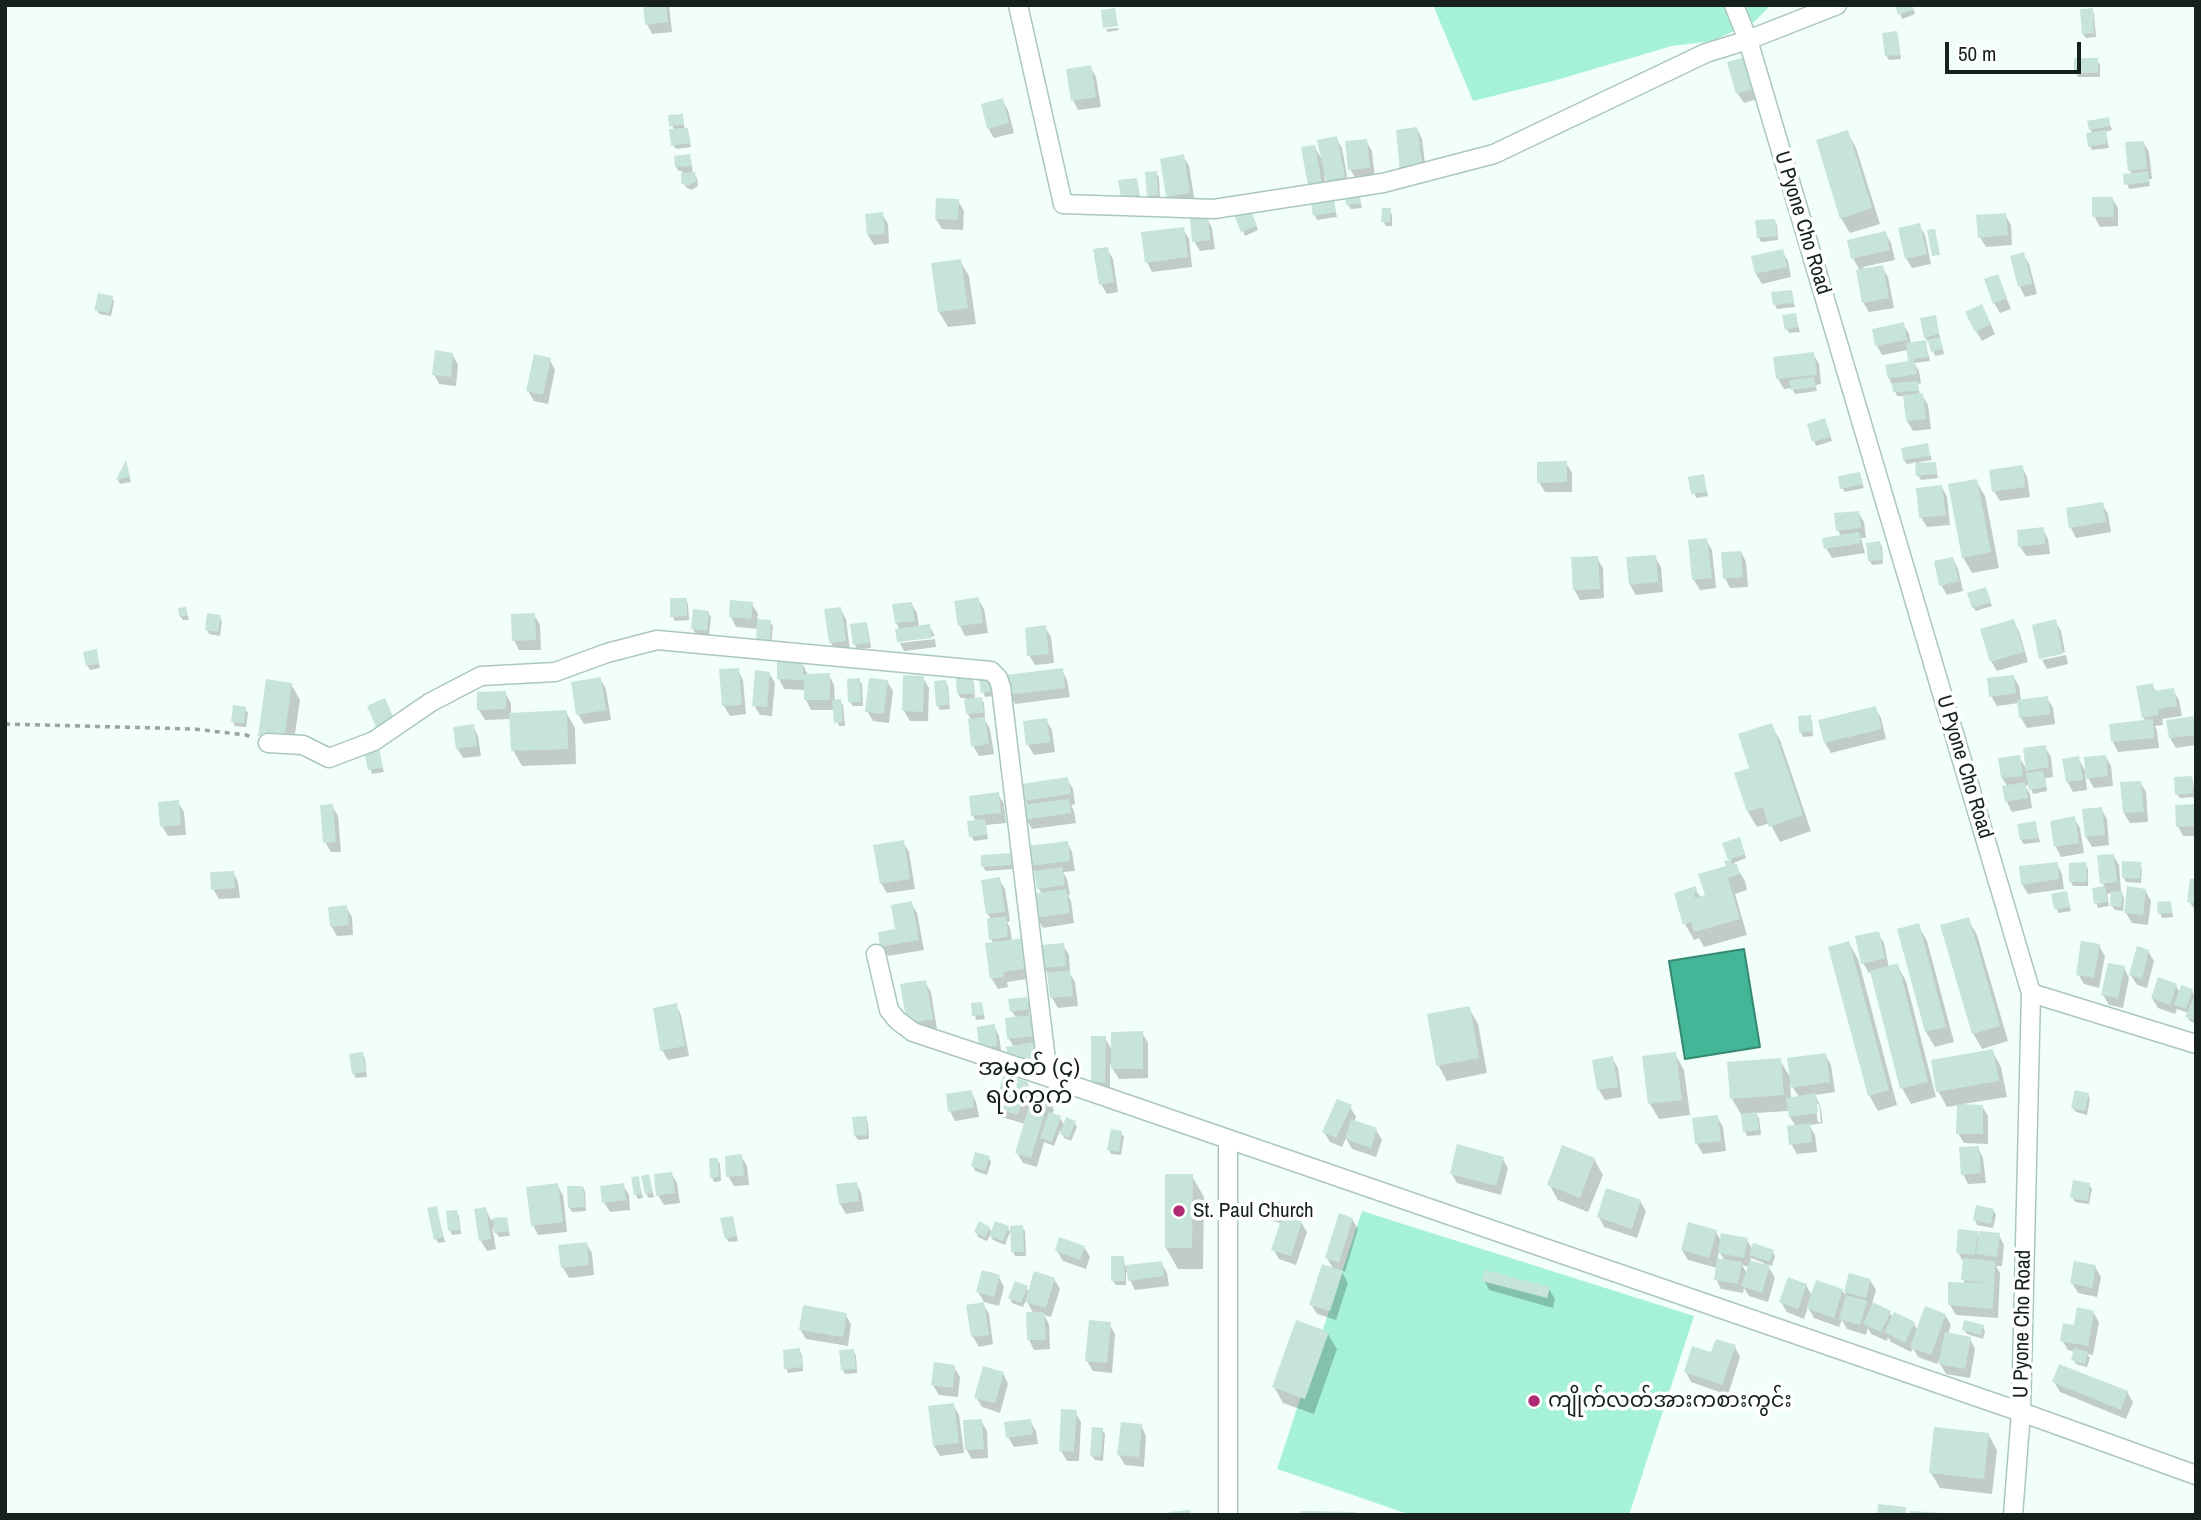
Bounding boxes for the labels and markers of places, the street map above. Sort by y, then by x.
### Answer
place label: St. Paul Church [1193,1198,1314,1224]
marker: St. Paul Church [1171,1203,1187,1219]
place label: ကျိုက်လတ်အားကစားကွင်း [1548,1388,1792,1414]
marker: ကျိုက်လတ်အားကစားကွင်း [1526,1393,1542,1409]

